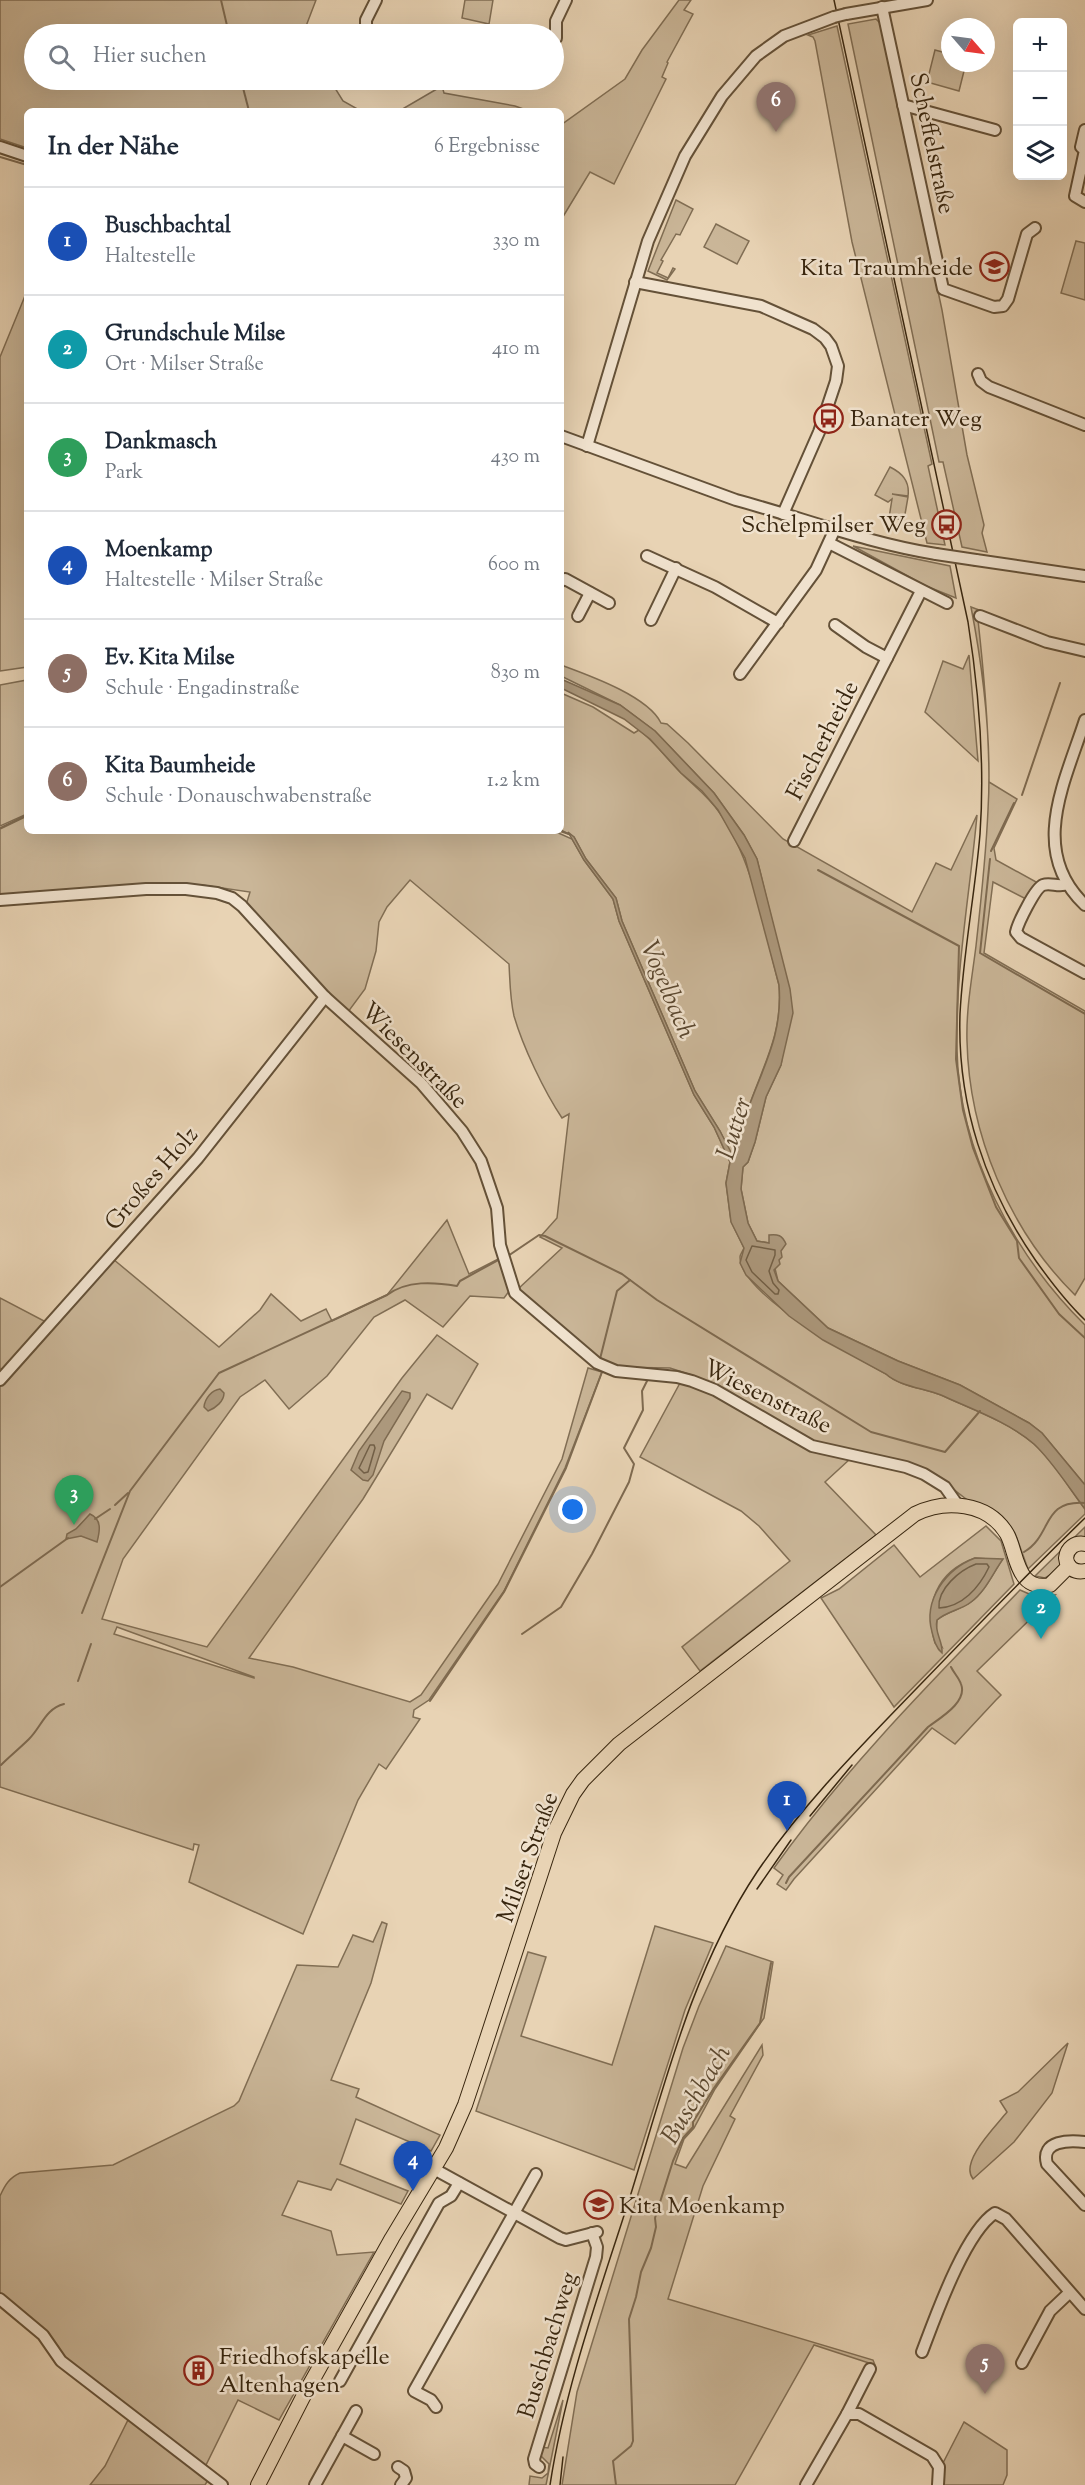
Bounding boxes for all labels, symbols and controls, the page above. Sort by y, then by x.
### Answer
north arrow [941,18,995,72]
map controls [1013,18,1067,180]
button: + [1013,18,1067,72]
search box [24,24,564,90]
icon: search [45,41,78,74]
text: Hier suchen [93,41,207,73]
street label: Scheffelstraße [900,70,963,217]
button: − [1013,72,1067,126]
pin: 6 [756,82,796,132]
button: layers [1013,126,1067,180]
text: In der Nähe [48,129,179,166]
text: 6 Ergebnisse [434,133,540,162]
text: Buschbachtal [105,211,231,243]
text: 1 [64,227,71,256]
text: 330 m [493,227,540,256]
text: Haltestelle [105,243,196,272]
school or university icon: Kita Traumheide [978,251,1010,283]
place label: Kita Traumheide [800,252,973,286]
text: Grundschule Milse [105,319,285,351]
text: 2 [63,335,72,364]
text: 410 m [492,335,540,364]
text: Ort · Milser Straße [105,351,264,380]
bus stop icon: Banater Weg [813,402,845,434]
place label: Banater Weg [850,403,982,437]
text: Dankmasch [105,427,217,459]
text: 3 [63,443,72,472]
text: 430 m [491,443,540,472]
text: Park [105,459,143,488]
bus stop icon: Schelpmilser Weg [931,508,963,540]
place label: Schelpmilser Weg [741,509,926,543]
text: Moenkamp [105,535,213,567]
text: 4 [62,551,73,580]
text: 600 m [488,551,540,580]
text: Haltestelle · Milser Straße [105,567,323,596]
text: Ev. Kita Milse [105,643,235,675]
text: 5 [64,659,71,688]
text: 830 m [491,659,540,688]
text: Schule · Engadinstraße [105,675,300,704]
street label: Fischerheide [779,675,868,807]
text: Kita Baumheide [105,751,256,783]
text: 6 [63,767,72,796]
text: 1.2 km [487,767,540,796]
text: Schule · Donauschwabenstraße [105,783,372,812]
water label: Vogelbach [629,935,704,1045]
street label: Wiesenstraße [352,995,475,1118]
water label: Lutter [708,1093,762,1165]
street label: Großes Holz [98,1120,207,1239]
street label: Wiesenstraße [697,1352,837,1444]
pin: 3 [54,1476,94,1525]
your location [558,1495,587,1524]
pin: 2 [1022,1590,1060,1639]
pin: 1 [768,1782,806,1831]
street label: Milser Straße [490,1788,568,1928]
water label: Buschbach [653,2038,741,2152]
pin: 4 [394,2142,432,2191]
school or university icon: Kita Moenkamp [582,2189,614,2221]
place label: Kita Moenkamp [619,2190,785,2224]
street label: Buschbachweg [511,2268,587,2423]
place label: Friedhofskapelle Altenhagen [219,2341,390,2403]
pin: 5 [966,2344,1004,2394]
building icon: Friedhofskapelle Altenhagen [182,2354,214,2386]

